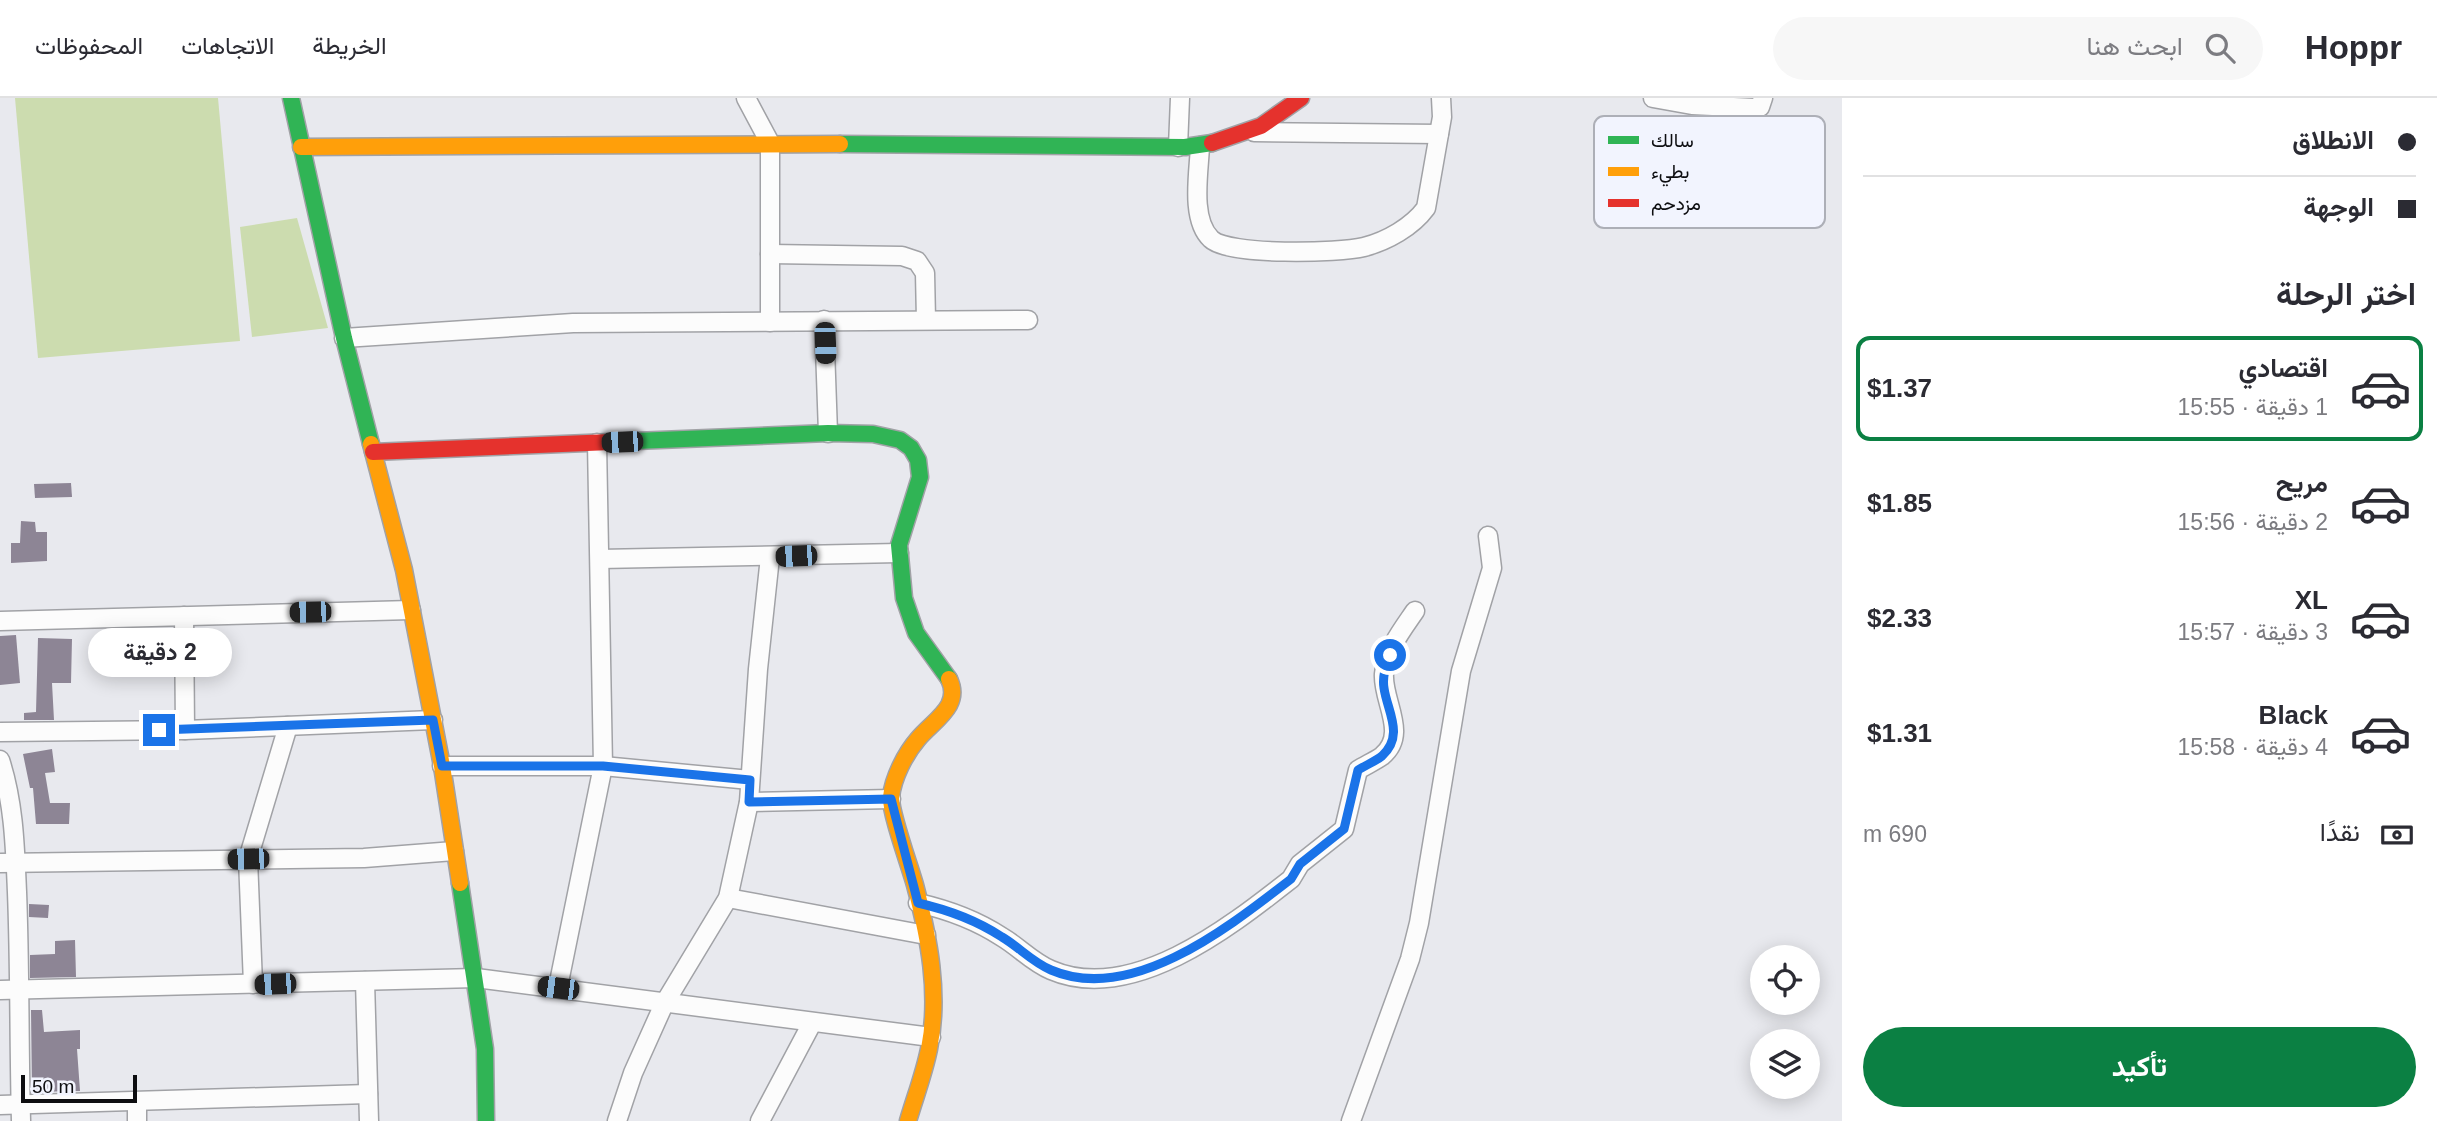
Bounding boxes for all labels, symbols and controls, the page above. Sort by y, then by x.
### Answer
search box [1773,17,2263,80]
icon: search [2201,29,2239,67]
text: Hoppr [2305,29,2402,66]
text: ابحث هنا [2086,31,2183,61]
text: المحفوظات [35,32,143,59]
text: الاتجاهات [181,32,274,59]
text: الخريطة [312,32,387,59]
legend [1594,116,1825,228]
text: الانطلاق [2292,125,2374,155]
text: سالك [1651,130,1694,151]
text: بطيء [1651,161,1689,187]
text: الوجهة [2303,192,2374,222]
text: مزدحم [1651,193,1701,216]
text: اختر الرحلة [2276,276,2416,312]
car [814,322,837,364]
text: اقتصادي [2239,353,2328,383]
icon: car [2349,357,2412,420]
text: $1.37 [1867,373,1932,403]
text: 1 دقيقة · 15:55 [2178,394,2328,420]
car [601,431,644,453]
text: مريح [2276,468,2328,498]
icon: car [2349,472,2412,535]
text: $1.85 [1867,488,1932,518]
text: 2 دقيقة · 15:56 [2178,509,2328,535]
car [775,545,818,567]
text: XL [2295,585,2328,615]
icon: car [2349,587,2412,650]
car [289,601,332,623]
text: $2.33 [1867,603,1932,633]
text: 3 دقيقة · 15:57 [2178,619,2328,645]
callout: 2 دقيقة [87,628,231,678]
text: 2 دقيقة [123,639,197,665]
route start [1374,639,1406,671]
text: Black [2259,700,2328,730]
icon: car [2349,702,2412,765]
route end [143,714,175,746]
text: $1.31 [1867,718,1932,748]
text: 4 دقيقة · 15:58 [2178,734,2328,760]
icon: cash [2378,816,2416,854]
text: نقدًا [2320,817,2360,847]
text: 690 m [1863,821,1927,847]
car [227,848,270,870]
map controls [1750,945,1820,1099]
button: locate [1750,945,1820,1015]
car [254,973,297,995]
car [536,975,581,1001]
button: تأكيد [1863,1027,2416,1107]
button: layers [1750,1029,1820,1099]
scale bar [21,1072,136,1104]
text: 50 m [32,1076,74,1097]

